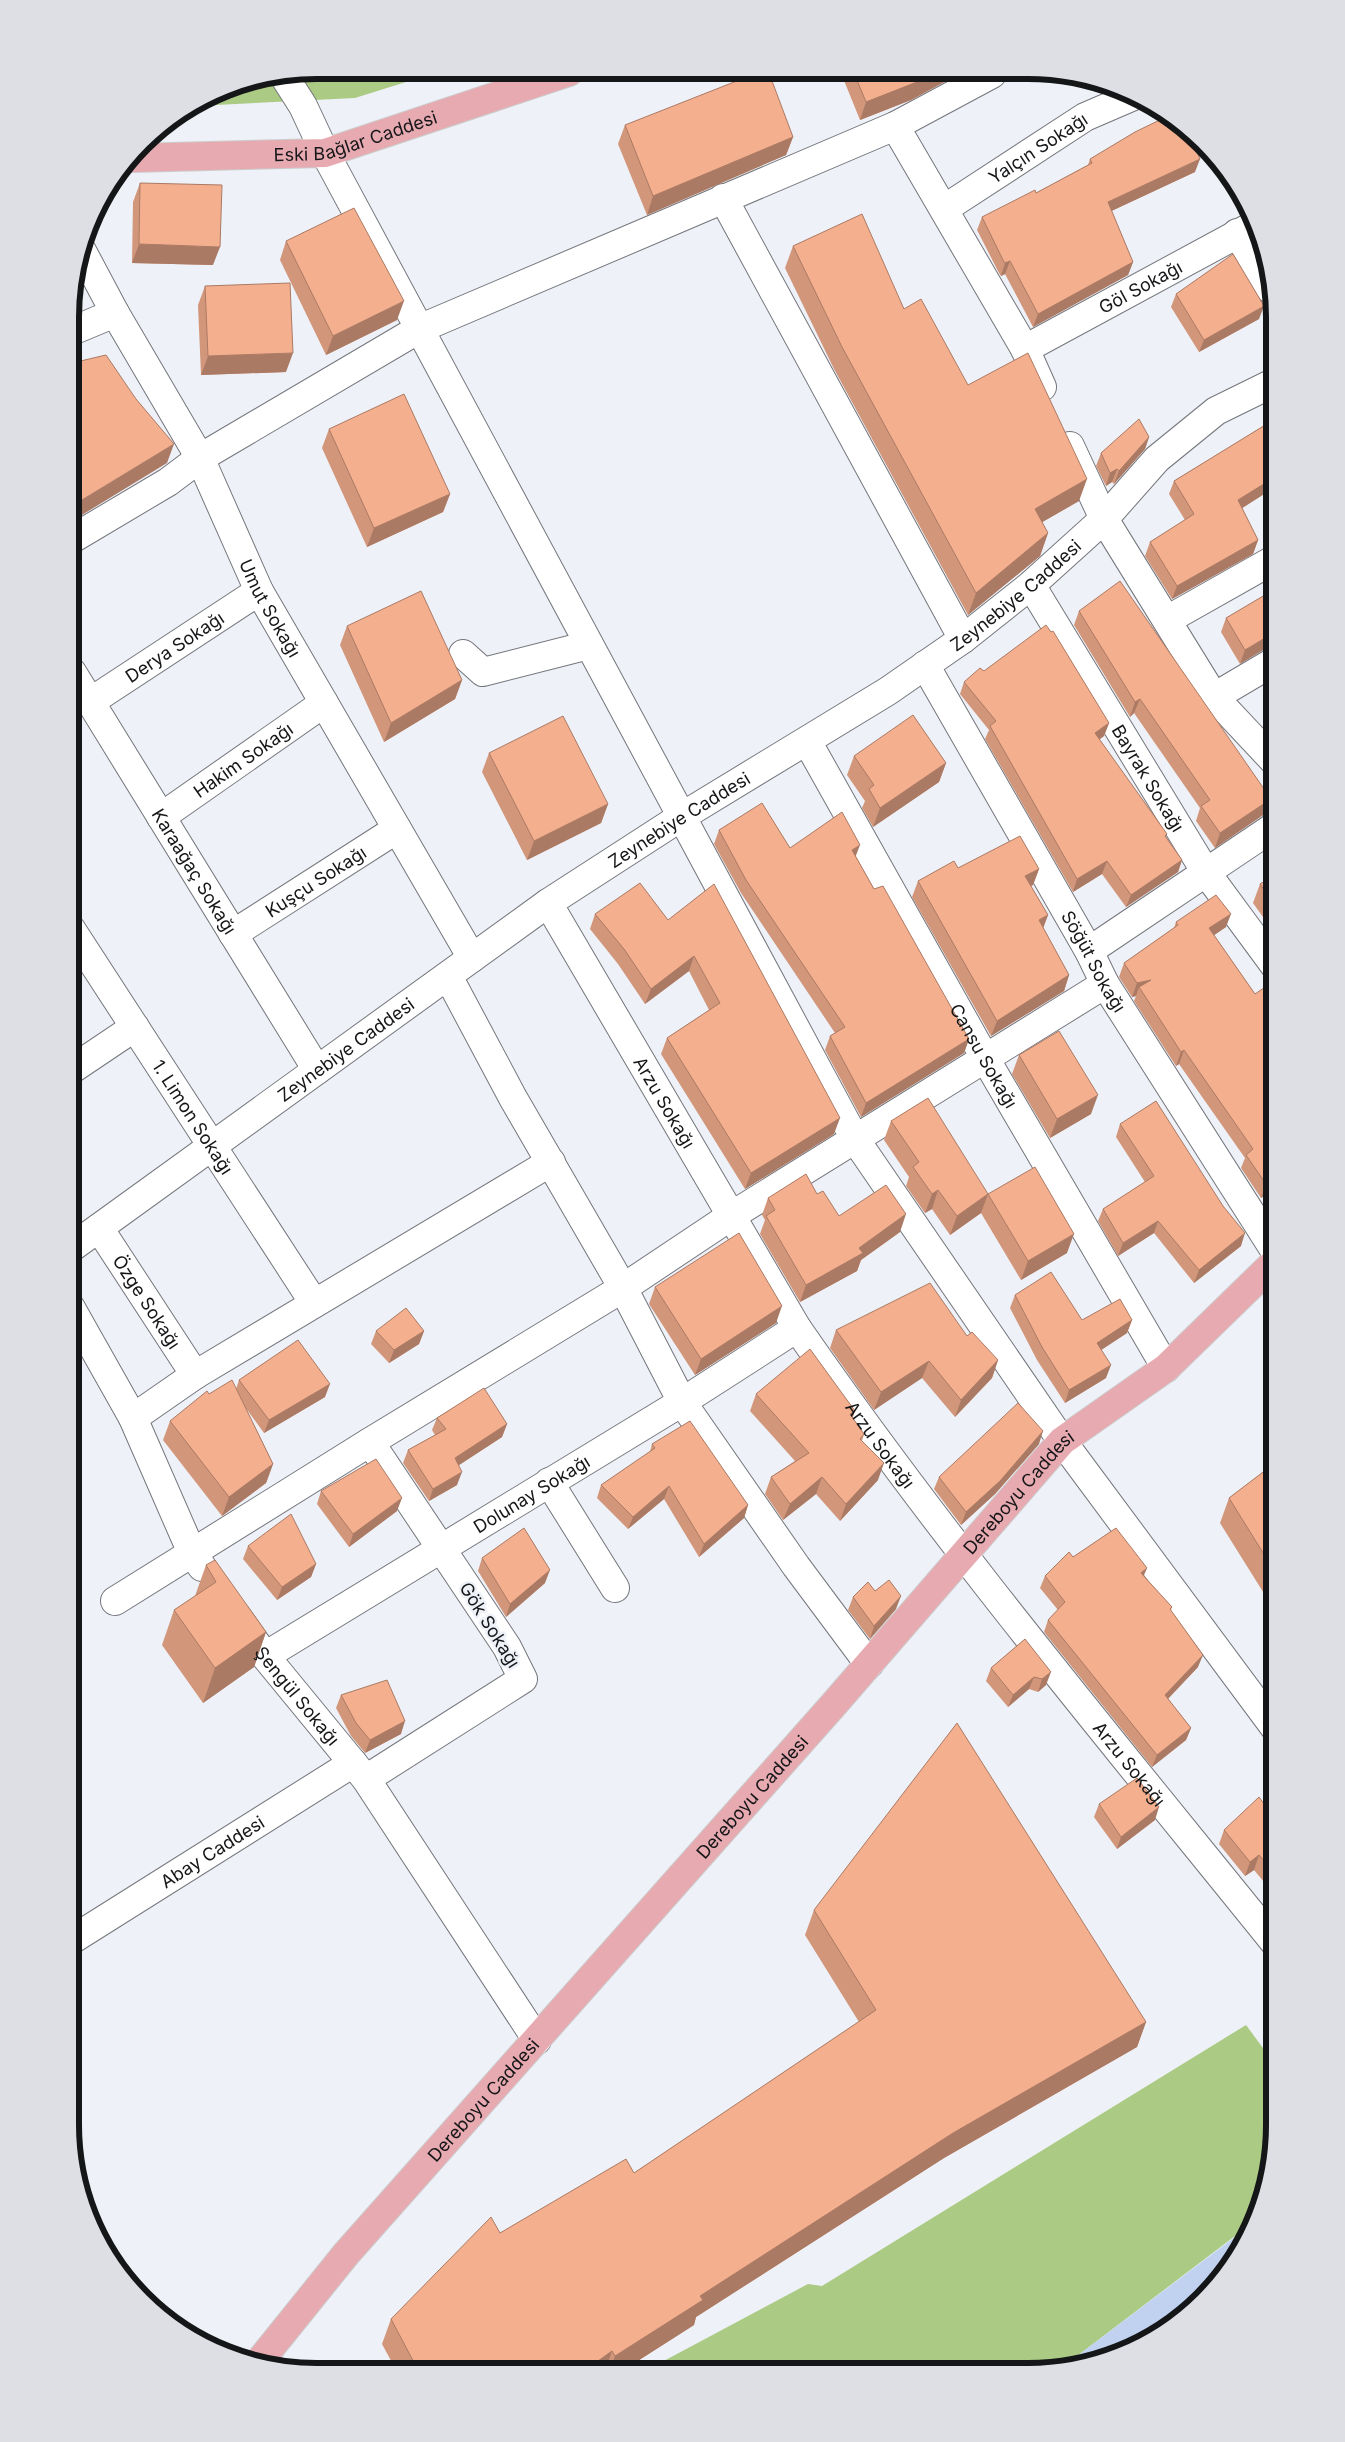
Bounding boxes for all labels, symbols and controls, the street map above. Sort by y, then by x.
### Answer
street label: Eski Bağlar Caddesi [273,106,440,165]
street label: Yalçın Sokağı [985,108,1091,188]
street label: Göl Sokağı [1095,256,1185,318]
street label: Zeynebiye Caddesi [946,535,1085,655]
street label: Umut Sokağı [236,556,305,661]
street label: Derya Sokağı [121,607,228,686]
street label: Hakim Sokağı [189,718,297,802]
street label: Bayrak Sokağı [1108,721,1189,835]
street label: Zeynebiye Caddesi [604,767,754,872]
street label: Karaağaç Sokağı [148,805,241,938]
street label: Kuşçu Sokağı [261,841,370,921]
street label: Söğüt Sokağı [1057,907,1131,1016]
street label: Zeynebiye Caddesi [273,993,418,1106]
street label: Cansu Sokağı [946,1000,1022,1112]
street label: Arzu Sokağı [630,1053,700,1152]
street label: 1. Limon Sokağı [148,1056,238,1178]
street label: Özge Sokağı [109,1250,185,1353]
street label: Arzu Sokağı [842,1397,919,1492]
street label: Dereboyu Caddesi [959,1426,1078,1558]
street label: Dolunay Sokağı [470,1450,593,1537]
street label: Gök Sokağı [455,1578,525,1672]
street label: Şengül Sokağı [251,1642,344,1749]
street label: Arzu Sokağı [1089,1717,1170,1810]
street label: Dereboyu Caddesi [692,1731,812,1863]
street label: Abay Caddesi [157,1811,268,1892]
street label: Dereboyu Caddesi [423,2034,543,2166]

